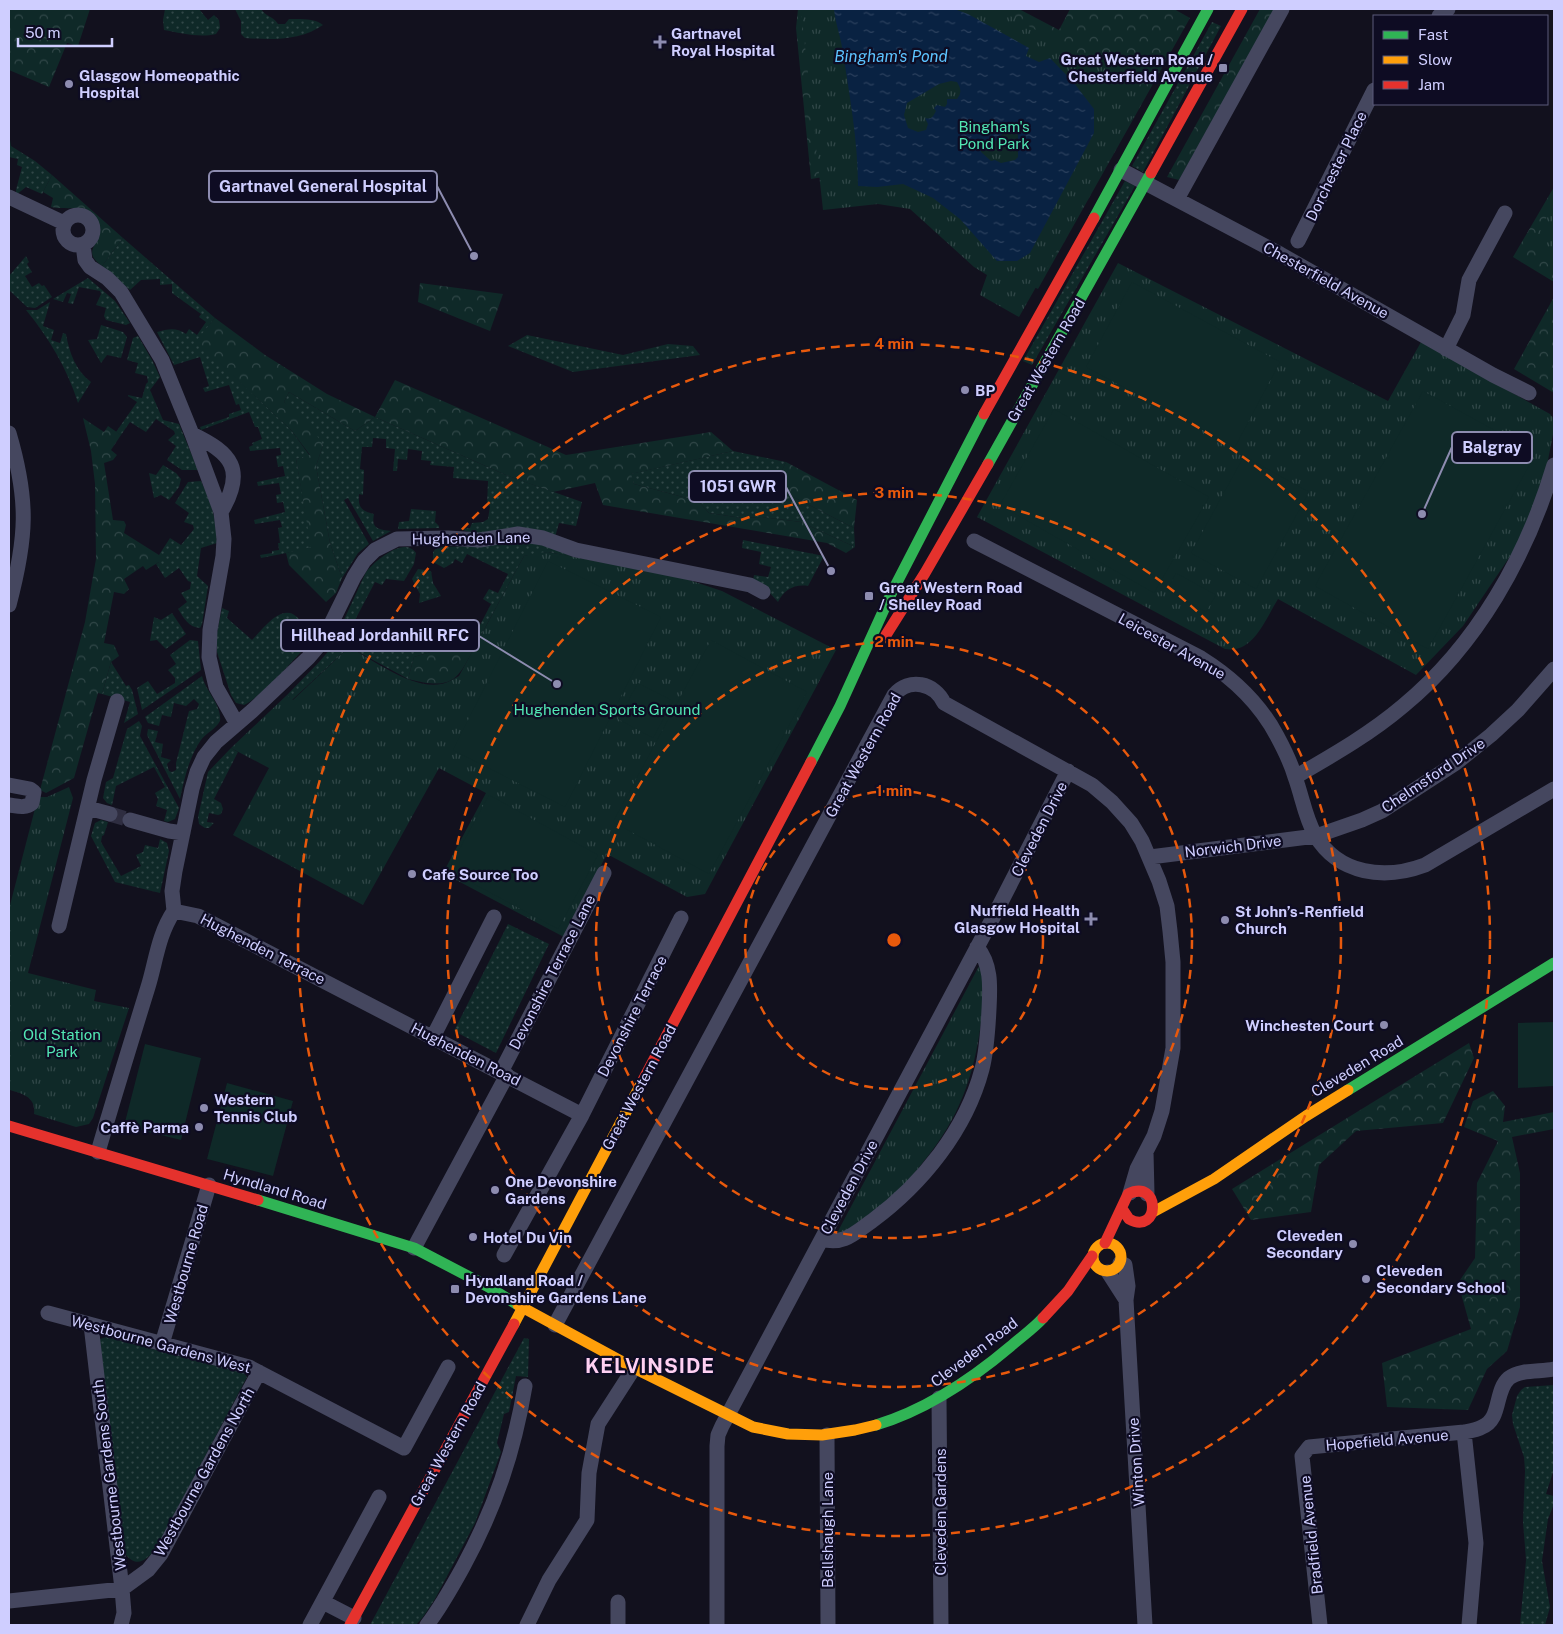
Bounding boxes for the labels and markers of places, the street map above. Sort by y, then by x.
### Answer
place label: Gartnavel Royal Hospital [671,25,775,59]
marker: Gartnavel Royal Hospital [653,35,667,49]
place label: Great Western Road / Chesterfield Avenue [1060,51,1213,85]
marker: Great Western Road / Chesterfield Avenue [1217,62,1229,74]
place label: Glasgow Homeopathic Hospital [79,67,240,101]
marker: Glasgow Homeopathic Hospital [63,78,75,90]
callout: Gartnavel General Hospital [209,171,437,202]
place label: BP [975,382,995,399]
marker: BP [959,384,971,396]
callout: Balgray [1452,432,1532,463]
callout: 1051 GWR [689,471,786,502]
place label: Great Western Road / Shelley Road [879,579,1022,613]
marker: Great Western Road / Shelley Road [863,590,875,602]
callout: Hillhead Jordanhill RFC [281,620,479,651]
place label: Cafe Source Too [422,866,539,883]
marker: Cafe Source Too [406,868,418,880]
place label: Nuffield Health Glasgow Hospital [954,902,1080,936]
place label: St John’s-Renfield Church [1235,903,1364,937]
marker: Nuffield Health Glasgow Hospital [1084,912,1098,926]
marker: St John’s-Renfield Church [1219,914,1231,926]
centre of rings [885,931,903,949]
place label: Winchesten Court [1245,1017,1374,1034]
marker: Winchesten Court [1378,1019,1390,1031]
place label: Western Tennis Club [214,1091,297,1125]
marker: Western Tennis Club [198,1102,210,1114]
place label: Caffè Parma [100,1119,189,1136]
marker: Caffè Parma [193,1121,205,1133]
place label: One Devonshire Gardens [505,1173,617,1207]
marker: One Devonshire Gardens [489,1184,501,1196]
place label: Cleveden Secondary [1266,1227,1344,1261]
place label: Hotel Du Vin [483,1229,572,1246]
marker: Hotel Du Vin [467,1231,479,1243]
marker: Cleveden Secondary [1347,1238,1359,1250]
place label: Cleveden Secondary School [1376,1262,1506,1296]
place label: Hyndland Road / Devonshire Gardens Lane [465,1272,647,1306]
marker: Cleveden Secondary School [1360,1273,1372,1285]
marker: Hyndland Road / Devonshire Gardens Lane [449,1283,461,1295]

